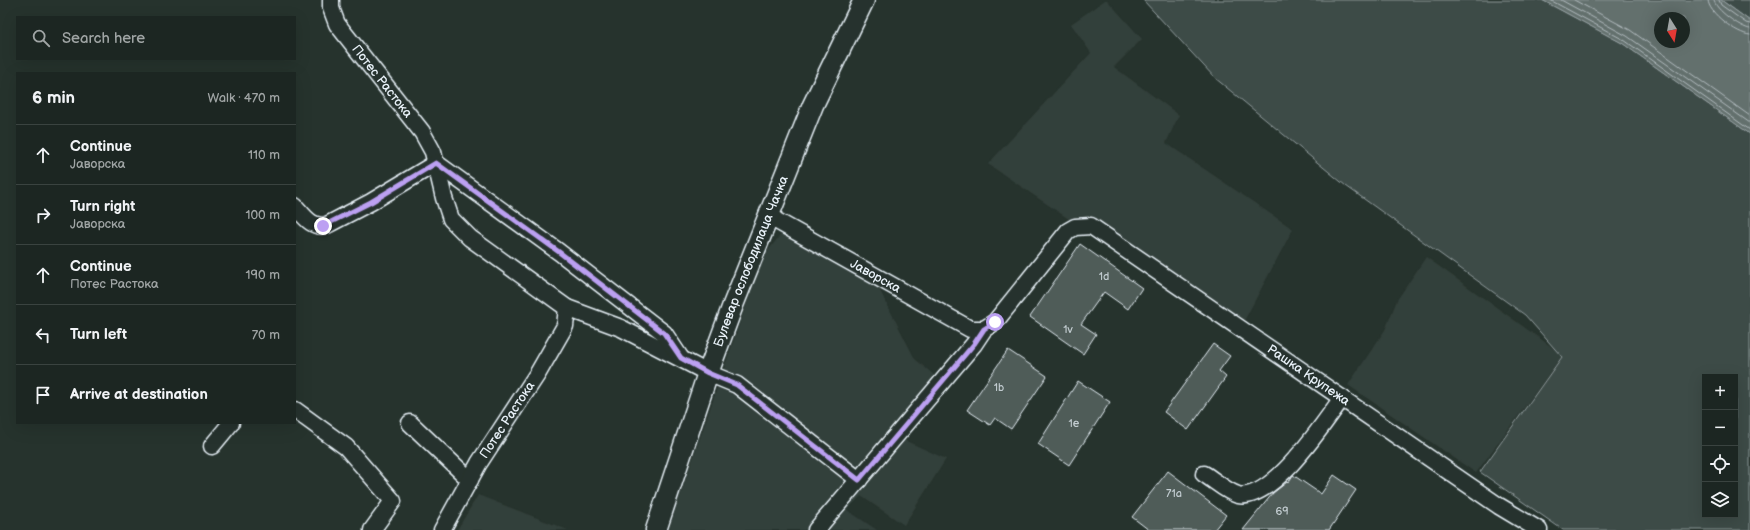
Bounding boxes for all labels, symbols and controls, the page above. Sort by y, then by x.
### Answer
north arrow [1654,12,1690,48]
search box [16,16,296,60]
icon: search [30,27,52,49]
text: Search here [62,29,145,48]
street label: Потес Растока [348,41,416,121]
text: 6 min [32,88,75,108]
text: Walk · 470 m [208,90,280,106]
text: Continue [70,137,132,156]
icon: ahead [32,144,54,166]
text: 110 m [248,147,280,163]
text: Јаворска [70,156,126,172]
street label: Булевар ослободилаца Чачка [710,173,792,349]
text: Turn right [70,197,135,216]
icon: right [32,204,54,226]
text: 100 m [245,207,280,223]
text: Јаворска [70,216,126,232]
route end [314,217,332,235]
street label: Јаворска [847,256,904,297]
text: Continue [70,257,132,276]
icon: ahead [32,264,54,286]
text: 190 m [246,267,280,283]
house number: 1d [1099,270,1109,283]
text: Потес Растока [70,276,159,292]
route start [986,313,1004,331]
house number: 1v [1063,323,1073,336]
icon: left [32,324,54,346]
text: Turn left [70,325,127,344]
text: 70 m [252,327,280,343]
street label: Рашка Крупежа [1264,341,1353,409]
map controls [1702,374,1738,518]
button: + [1702,374,1738,410]
street label: Потес Растока [476,378,538,461]
house number: 1b [994,381,1004,394]
icon: arrive [32,384,54,406]
text: Arrive at destination [70,385,208,404]
button: − [1702,410,1738,446]
house number: 1e [1069,417,1080,430]
button: locate [1702,446,1738,482]
button: layers [1702,482,1738,518]
house number: 71a [1166,487,1182,500]
house number: 69 [1275,505,1289,518]

